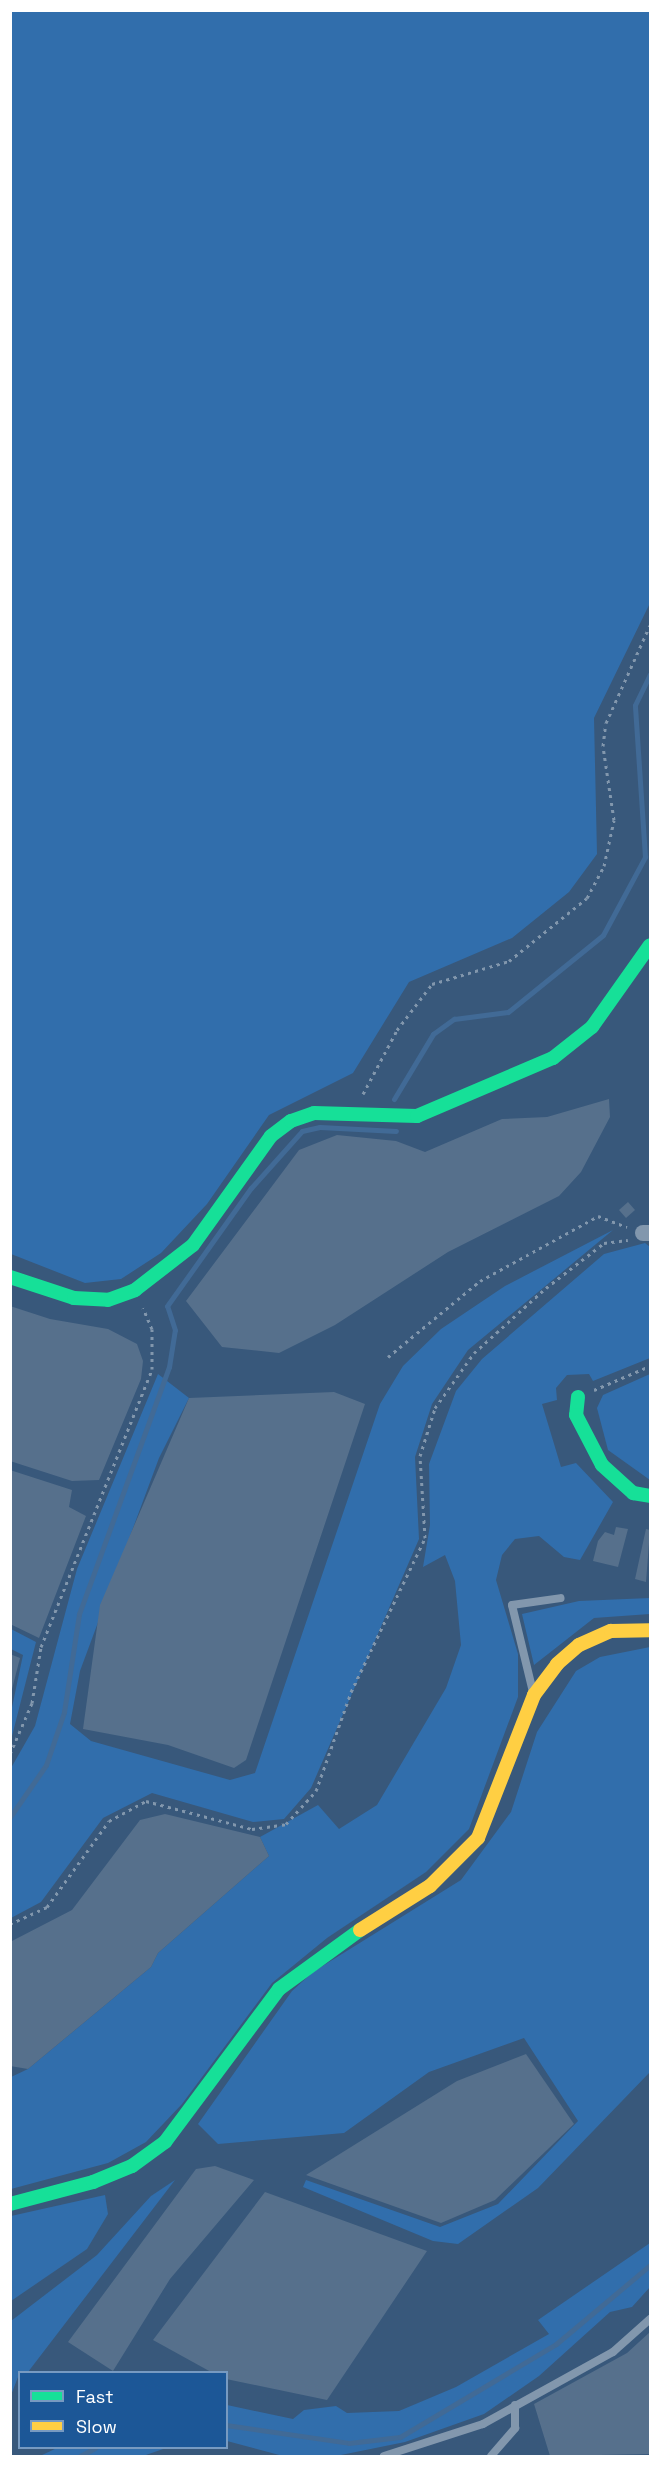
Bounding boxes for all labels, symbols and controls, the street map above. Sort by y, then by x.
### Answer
legend [18,2371,228,2449]
text: Fast [76,2385,113,2408]
text: Slow [76,2415,117,2438]

